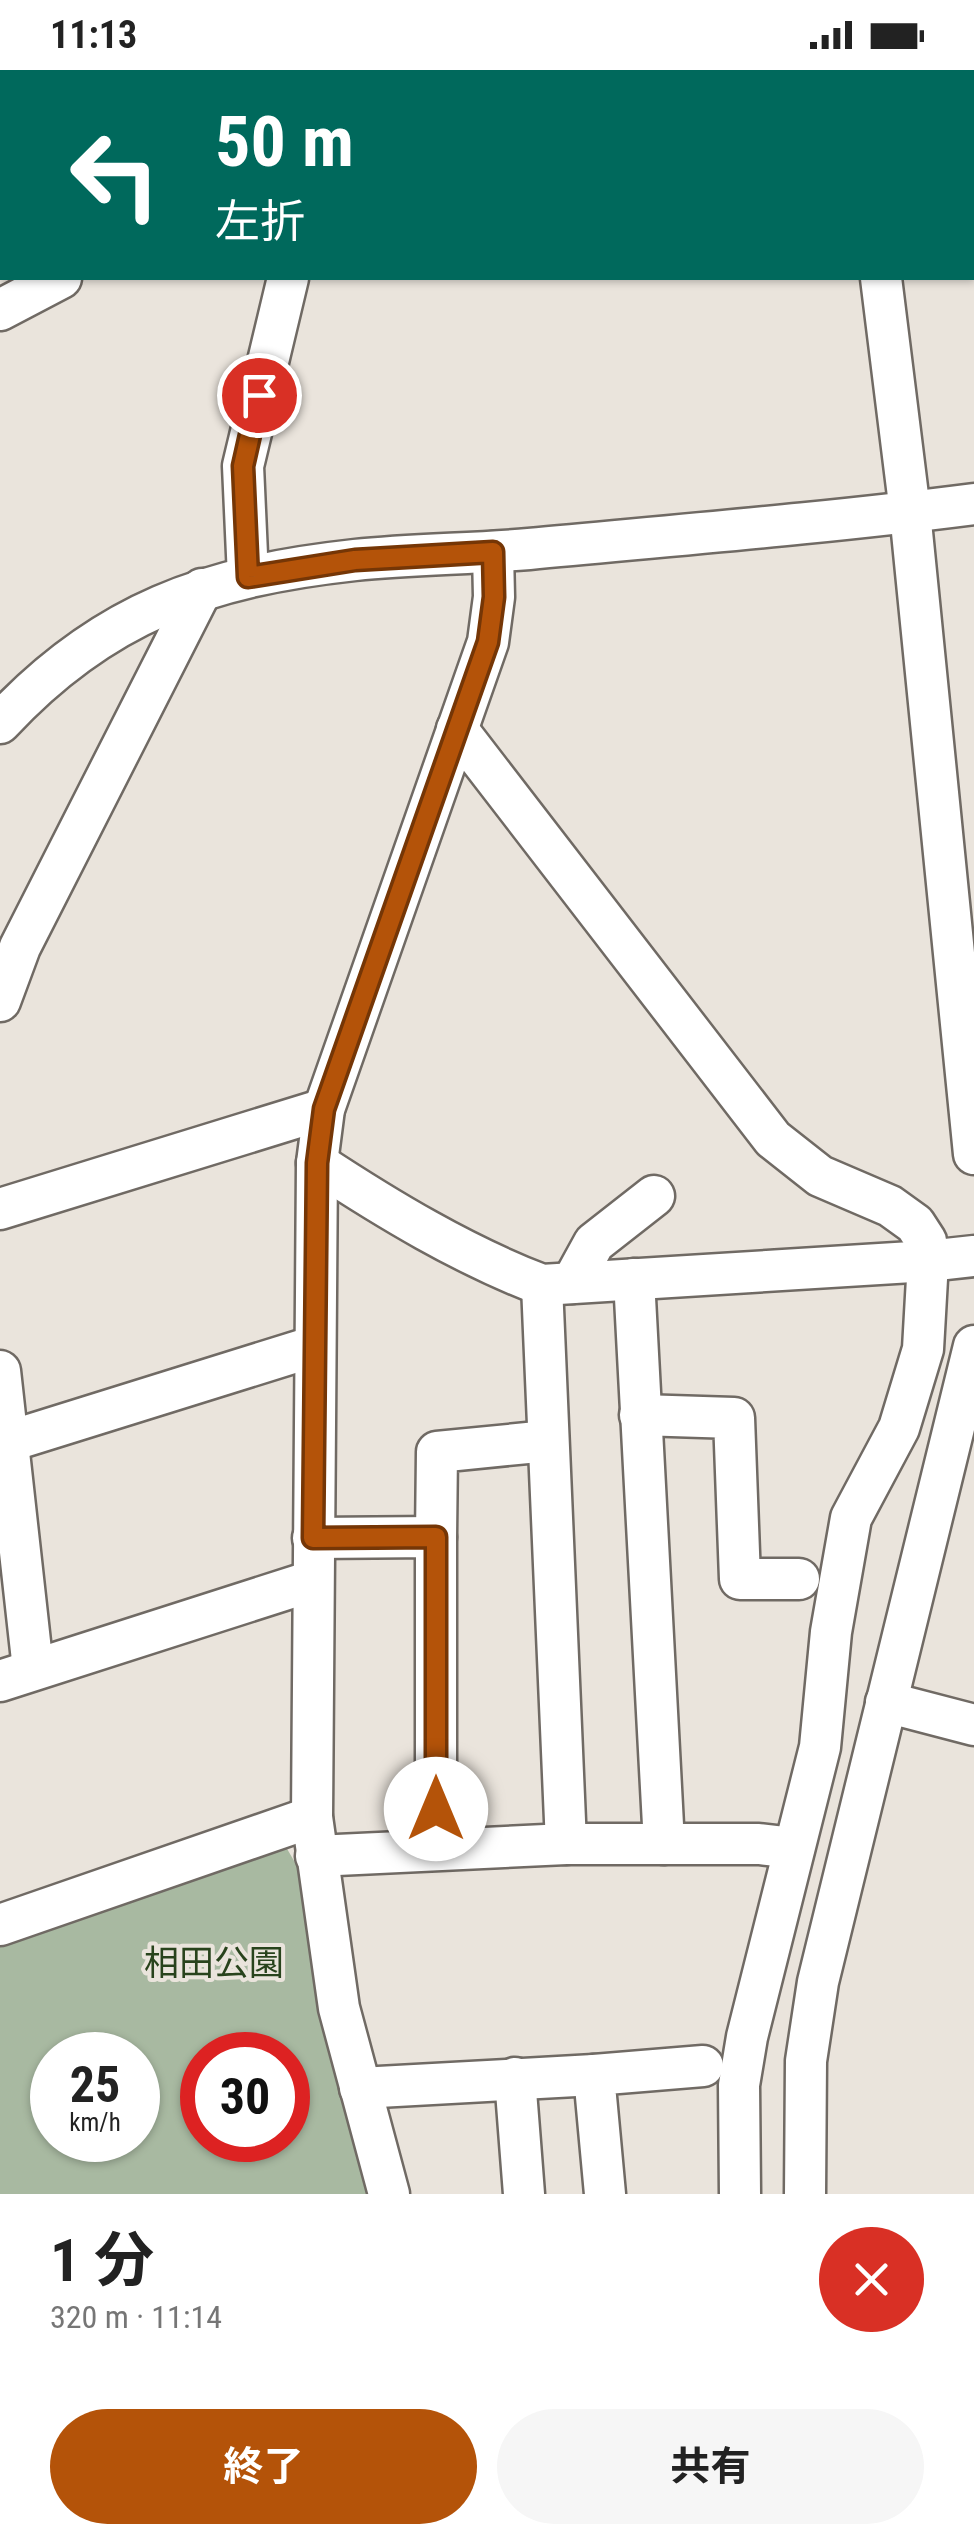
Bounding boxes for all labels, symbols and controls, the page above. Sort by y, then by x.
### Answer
text: 11:13 [50,13,137,57]
text: 50 m [215,101,354,183]
icon: left [50,110,180,240]
text: 左折 [215,195,305,248]
pin [217,353,302,438]
icon: arrive [232,368,287,423]
position arrow [384,1757,488,1861]
park label: 相田公園 [144,1943,284,1984]
speed limit sign: 30 [180,2032,310,2162]
text: 25 [70,2056,120,2114]
text: km/h [69,2108,121,2137]
text: 1 分 [50,2225,154,2296]
button: close [819,2227,924,2332]
text: 320 m · 11:14 [50,2298,222,2336]
button: 終了 [50,2409,477,2524]
button: 共有 [497,2409,924,2524]

